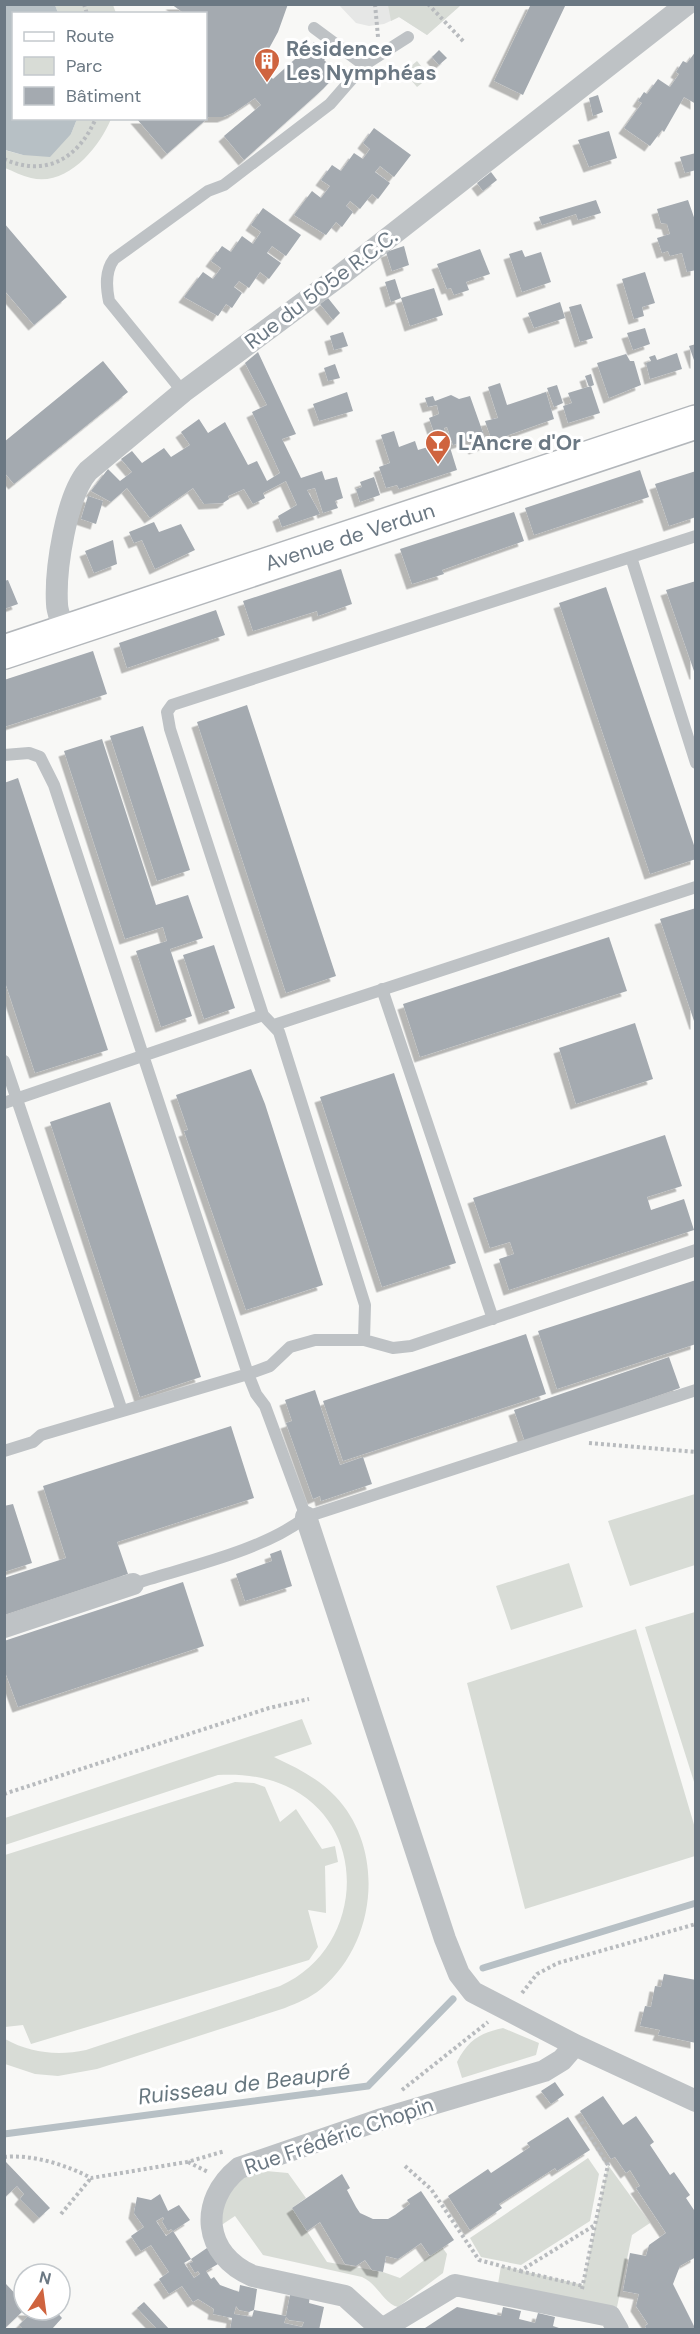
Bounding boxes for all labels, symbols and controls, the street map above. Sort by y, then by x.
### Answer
legend [12,12,207,120]
text: Route [66,24,114,48]
place label: Résidence Les Nymphéas [286,35,437,87]
building icon: Résidence Les Nymphéas [252,46,282,84]
text: Parc [66,54,102,78]
text: Bâtiment [66,84,141,108]
street label: Rue du 505e R.C.C. [239,222,403,356]
bar icon: L'Ancre d'Or [423,428,453,466]
place label: L'Ancre d'Or [458,429,581,457]
street label: Avenue de Verdun [262,496,438,578]
water label: Ruisseau de Beaupré [136,2057,352,2111]
street label: Rue Frédéric Chopin [241,2091,437,2181]
north arrow [12,2262,72,2322]
text: N [37,2266,53,2289]

